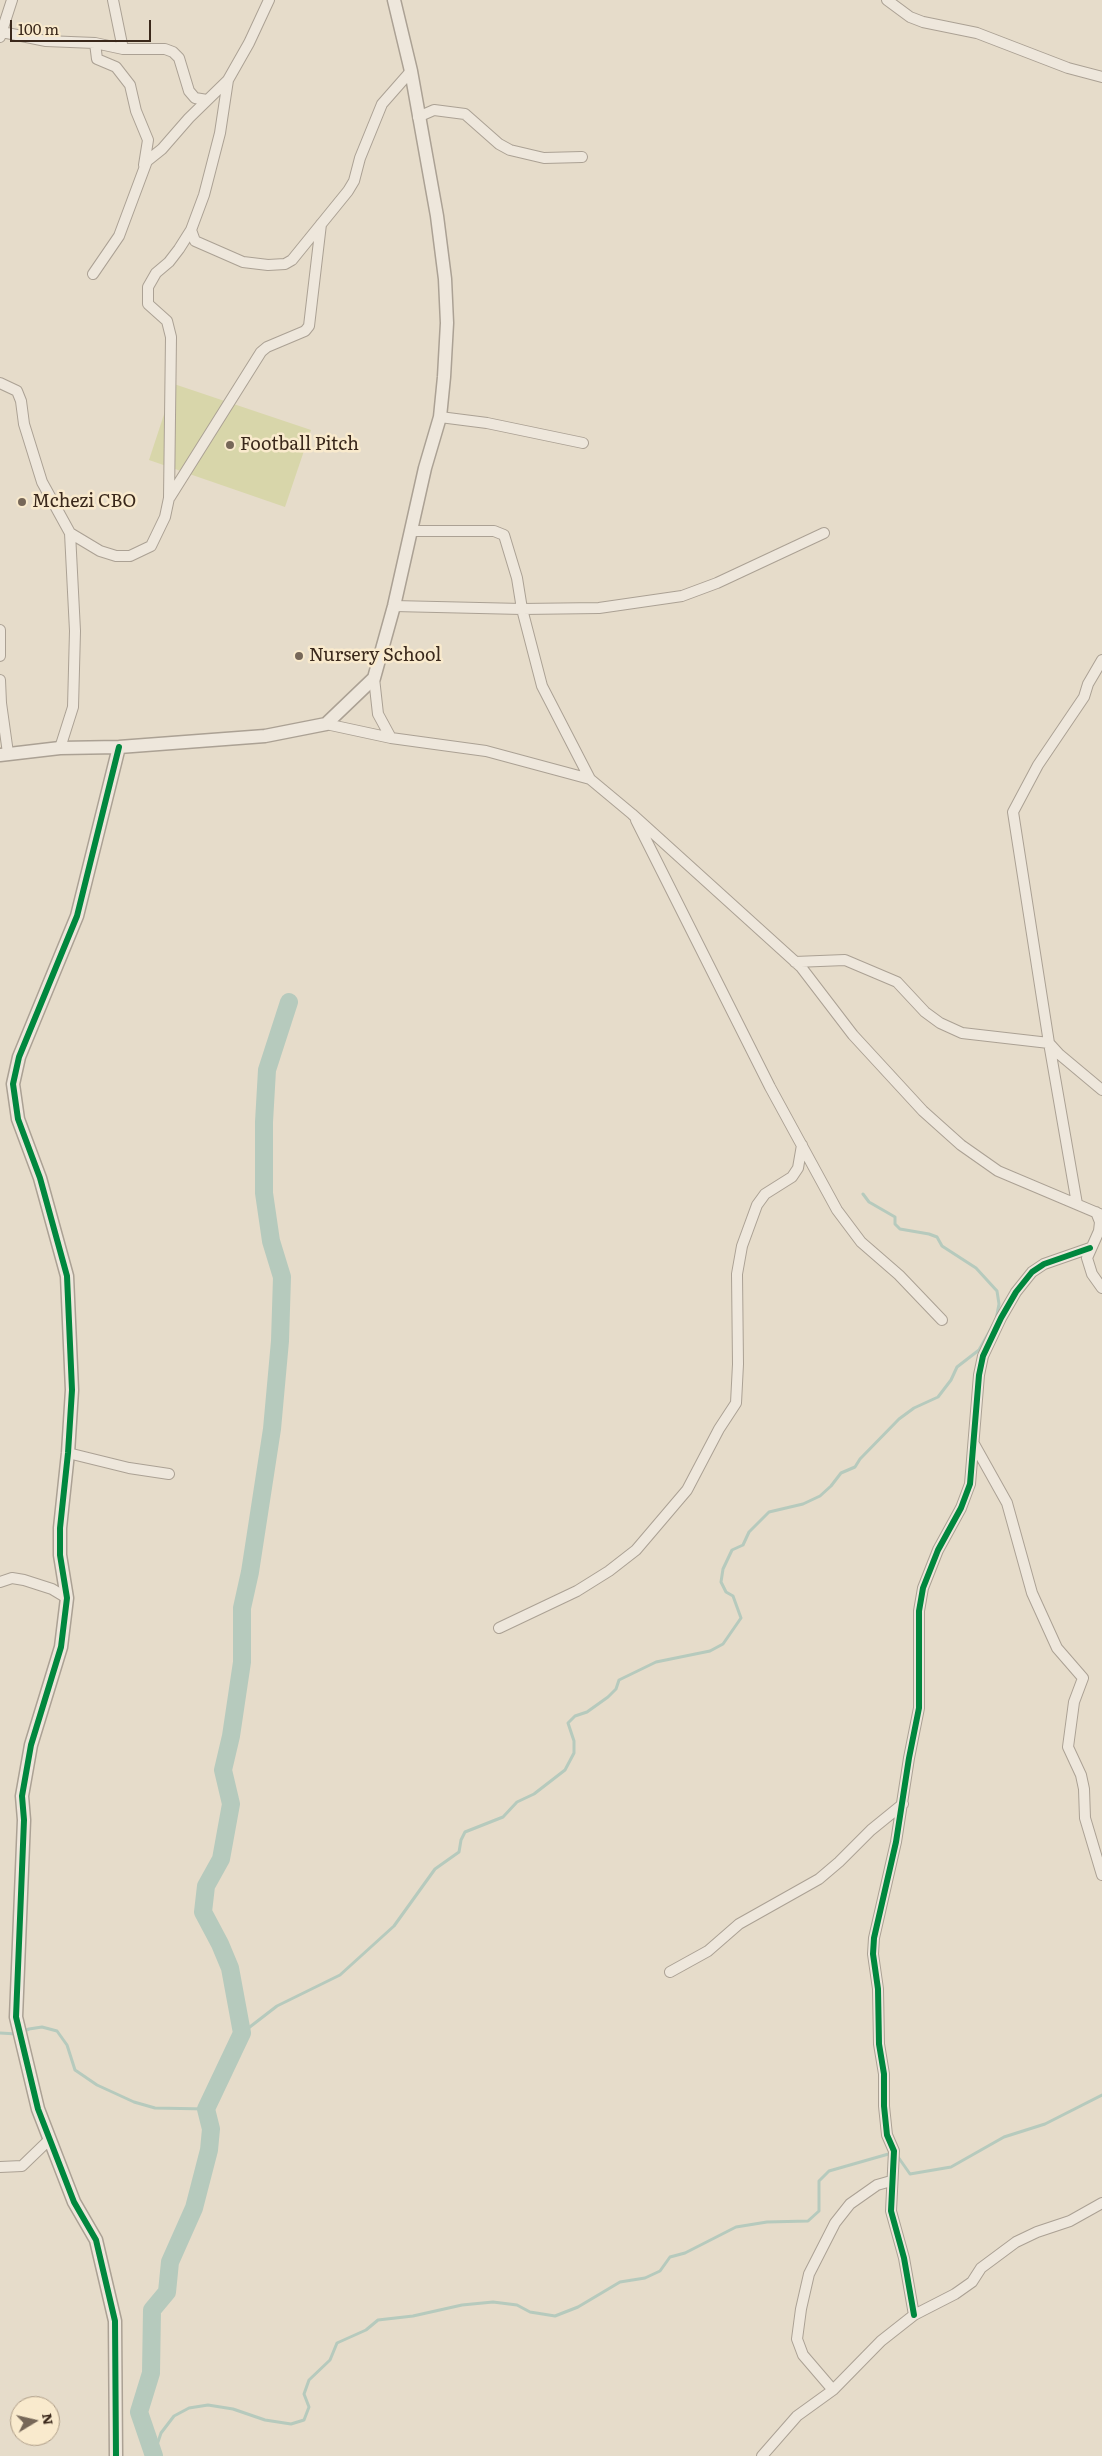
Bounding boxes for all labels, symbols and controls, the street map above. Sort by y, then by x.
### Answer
scale bar [12,10,154,42]
text: 100 m [18,17,59,40]
place label: Football Pitch [240,434,359,456]
marker: Football Pitch [224,439,236,451]
place label: Mchezi CBO [32,491,136,513]
marker: Mchezi CBO [16,496,28,508]
place label: Nursery School [309,645,441,667]
marker: Nursery School [293,650,305,662]
north arrow [10,2396,60,2446]
text: N [38,2411,60,2426]

